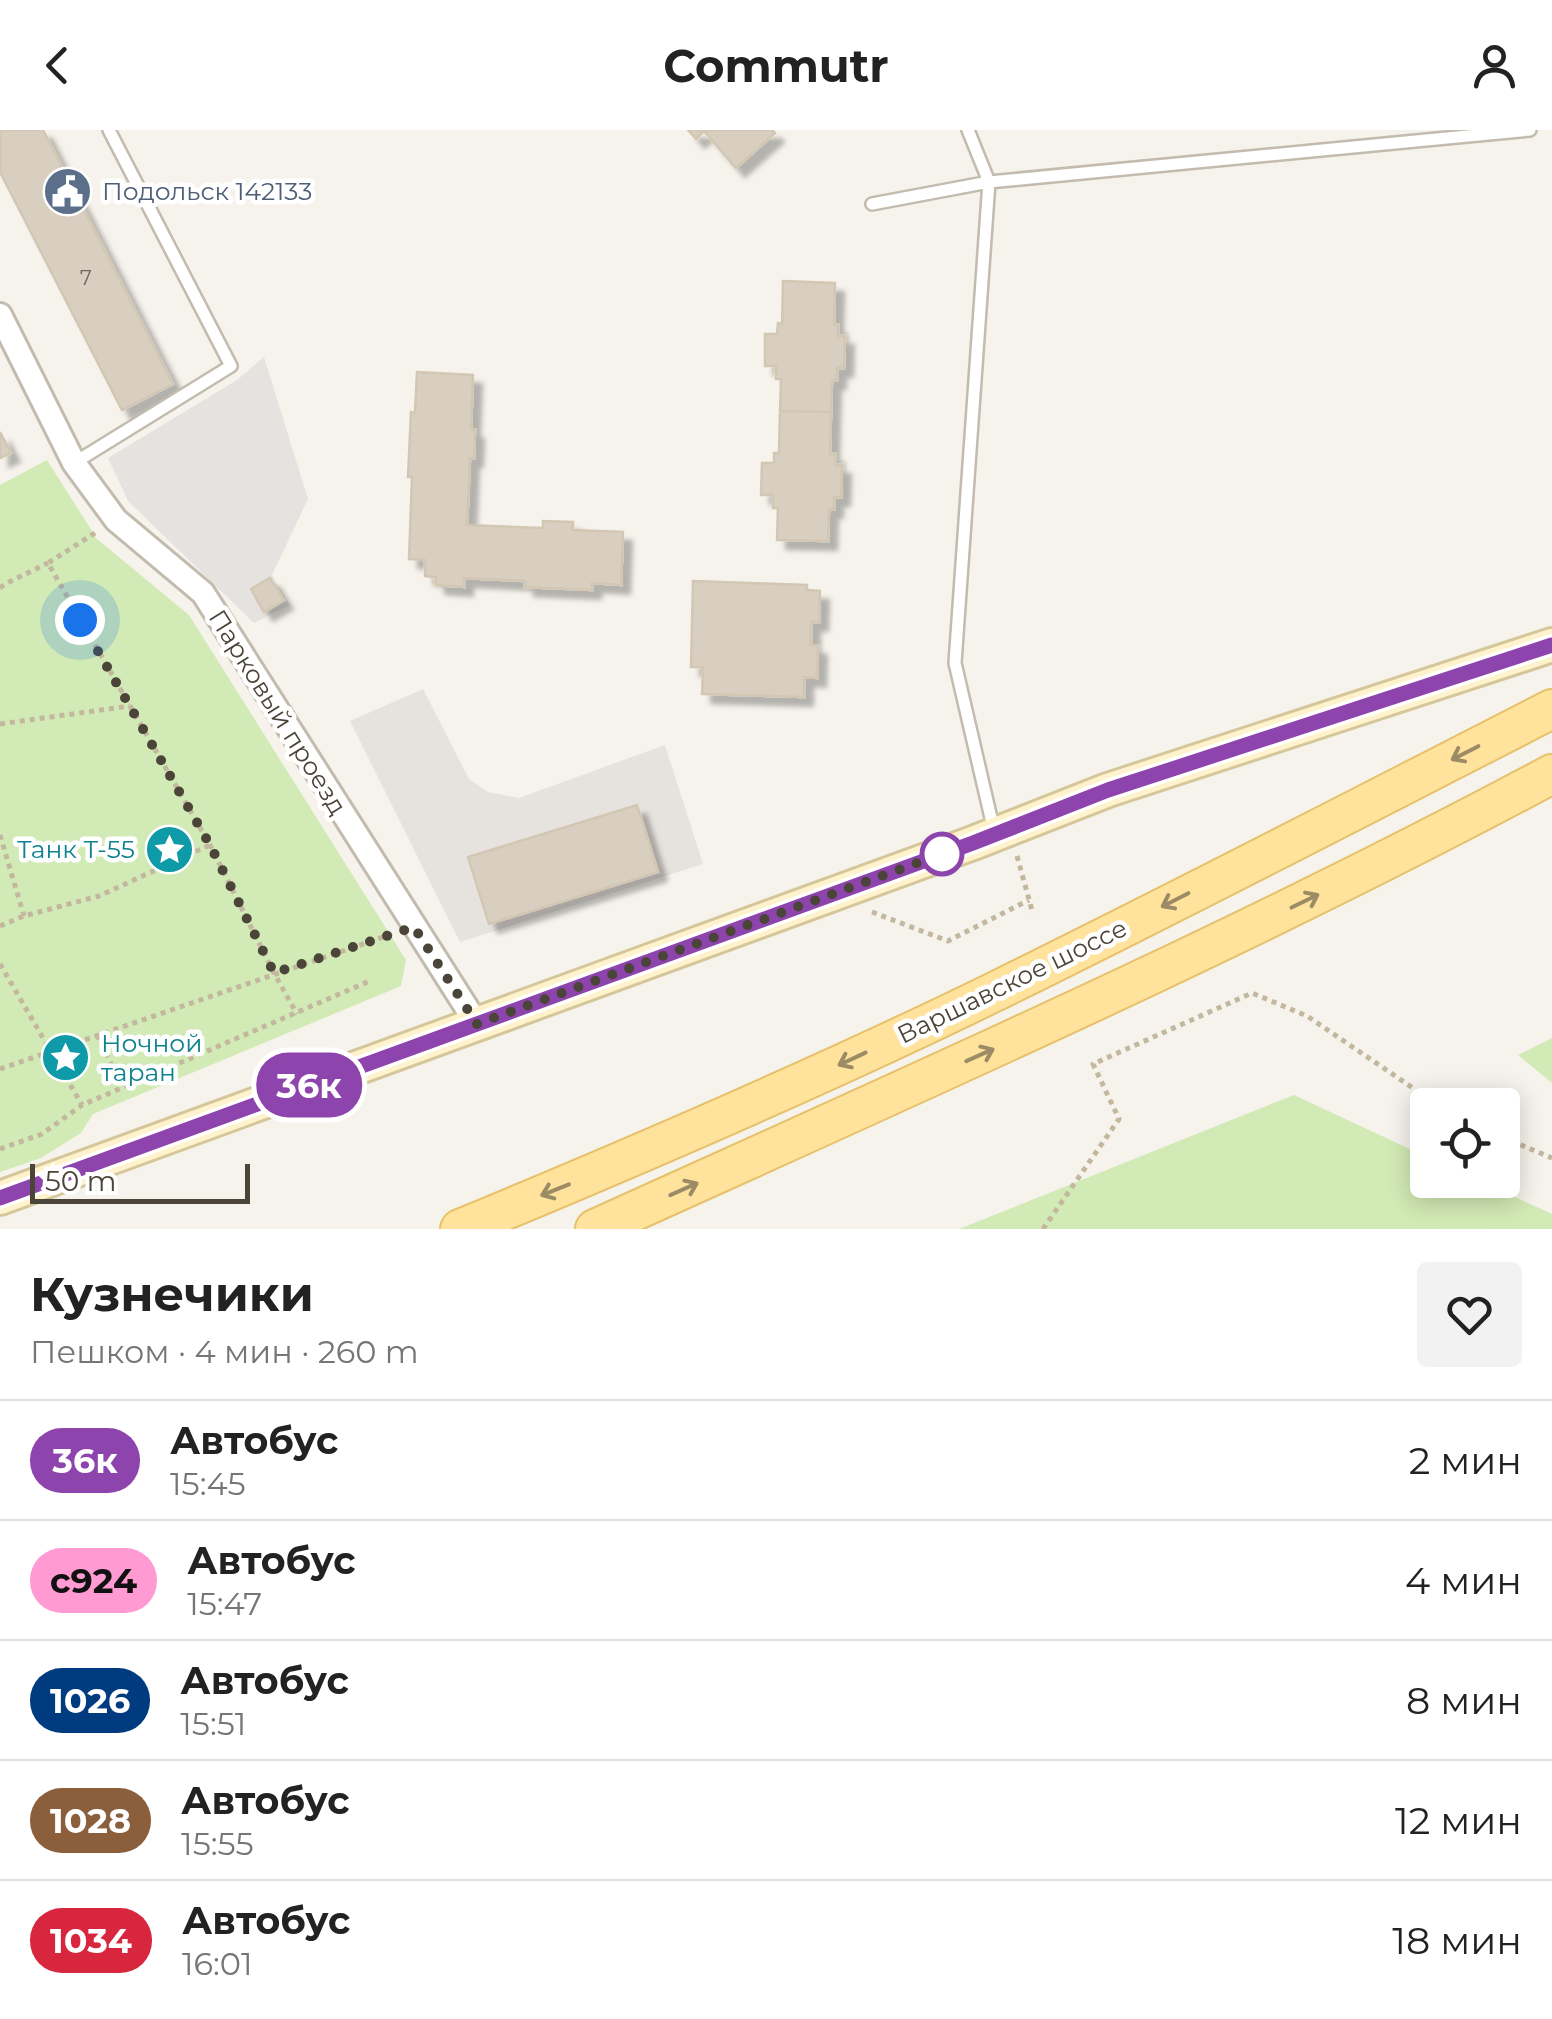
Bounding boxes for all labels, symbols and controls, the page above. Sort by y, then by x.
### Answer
icon: back [30,38,85,93]
text: Commutr [663,38,889,93]
icon: person [1467,38,1522,93]
public building icon: Подольск 142133 [41,165,93,217]
place label: Подольск 142133 [102,176,312,206]
house number: 7 [80,266,92,290]
your location [55,595,105,645]
street label: Парковый проезд [203,604,353,820]
one-way arrow [1451,744,1480,763]
place icon: Танк Т-55 [144,823,196,875]
unlabelled marker [921,833,963,875]
place label: Танк Т-55 [17,834,135,864]
one-way arrow [1161,891,1191,910]
one-way arrow [1290,891,1320,910]
street label: Варшавское шоссе [892,912,1132,1050]
place label: Ночной таран [101,1028,202,1087]
place icon: Ночной таран [40,1031,92,1083]
one-way arrow [964,1045,995,1063]
one-way arrow [838,1050,868,1069]
line badge: 36к [252,1052,366,1118]
text: 36к [276,1064,342,1107]
map controls [1410,1088,1520,1198]
button: locate [1410,1088,1520,1198]
scale bar [30,1159,250,1204]
text: 50 m [45,1164,116,1198]
one-way arrow [668,1179,699,1197]
one-way arrow [540,1182,571,1200]
button: heart [1417,1262,1522,1367]
text: Кузнечики [30,1265,314,1323]
text: Пешком · 4 мин · 260 m [30,1332,419,1371]
text: Автобус [170,1417,339,1464]
text: 2 мин [1409,1437,1522,1484]
text: 36к [52,1439,118,1482]
text: 15:45 [170,1464,246,1503]
text: Автобус [187,1537,356,1584]
text: 4 мин [1405,1557,1522,1604]
text: с924 [50,1559,137,1602]
text: 15:47 [187,1584,262,1623]
text: Автобус [180,1657,349,1704]
text: 8 мин [1406,1677,1522,1724]
text: 1026 [50,1679,130,1722]
text: 15:51 [180,1704,246,1743]
text: Автобус [181,1777,350,1824]
text: 12 мин [1395,1797,1522,1844]
text: 1028 [50,1799,131,1842]
text: 15:55 [181,1824,254,1863]
text: Автобус [182,1897,351,1944]
text: 18 мин [1392,1917,1522,1964]
text: 1034 [50,1919,132,1962]
text: 16:01 [182,1944,253,1983]

